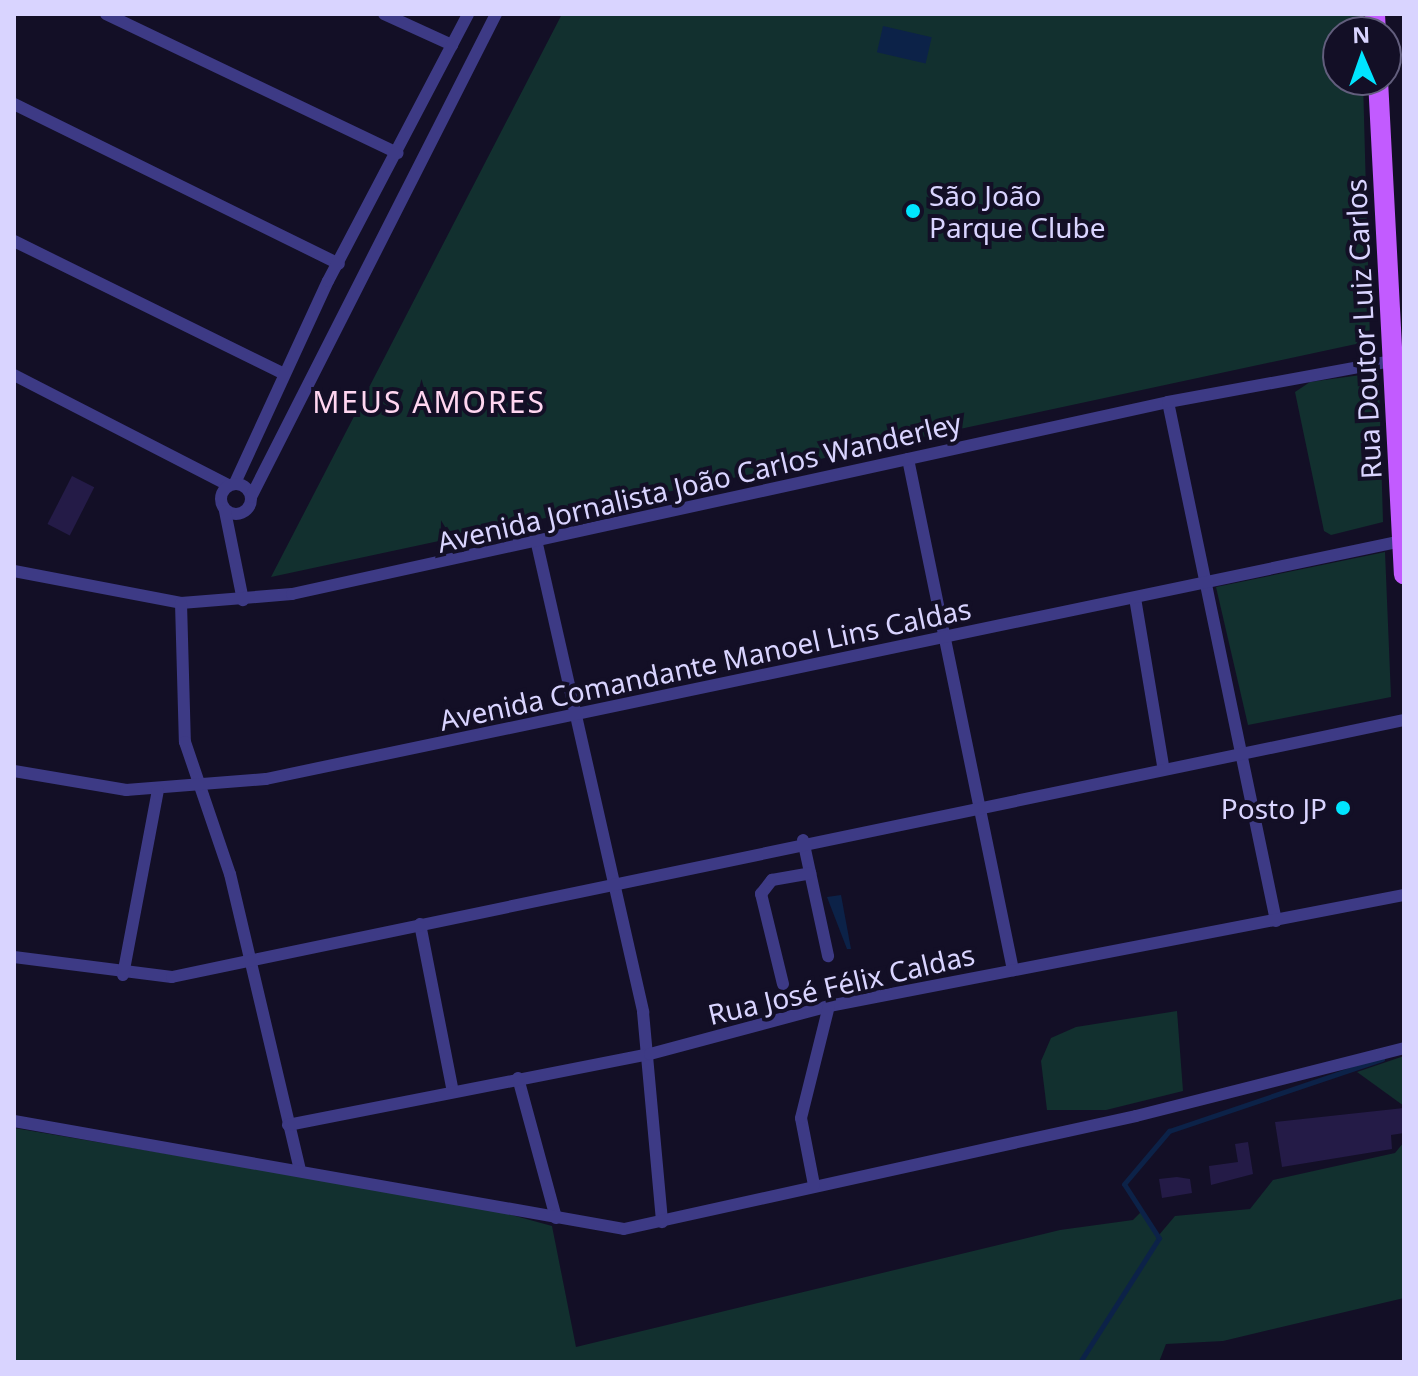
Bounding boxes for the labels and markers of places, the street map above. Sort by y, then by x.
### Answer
place label: São João Parque Clube [929,178,1105,244]
marker: São João Parque Clube [904,202,922,220]
place label: Posto JP [1221,791,1327,825]
marker: Posto JP [1334,799,1352,817]

